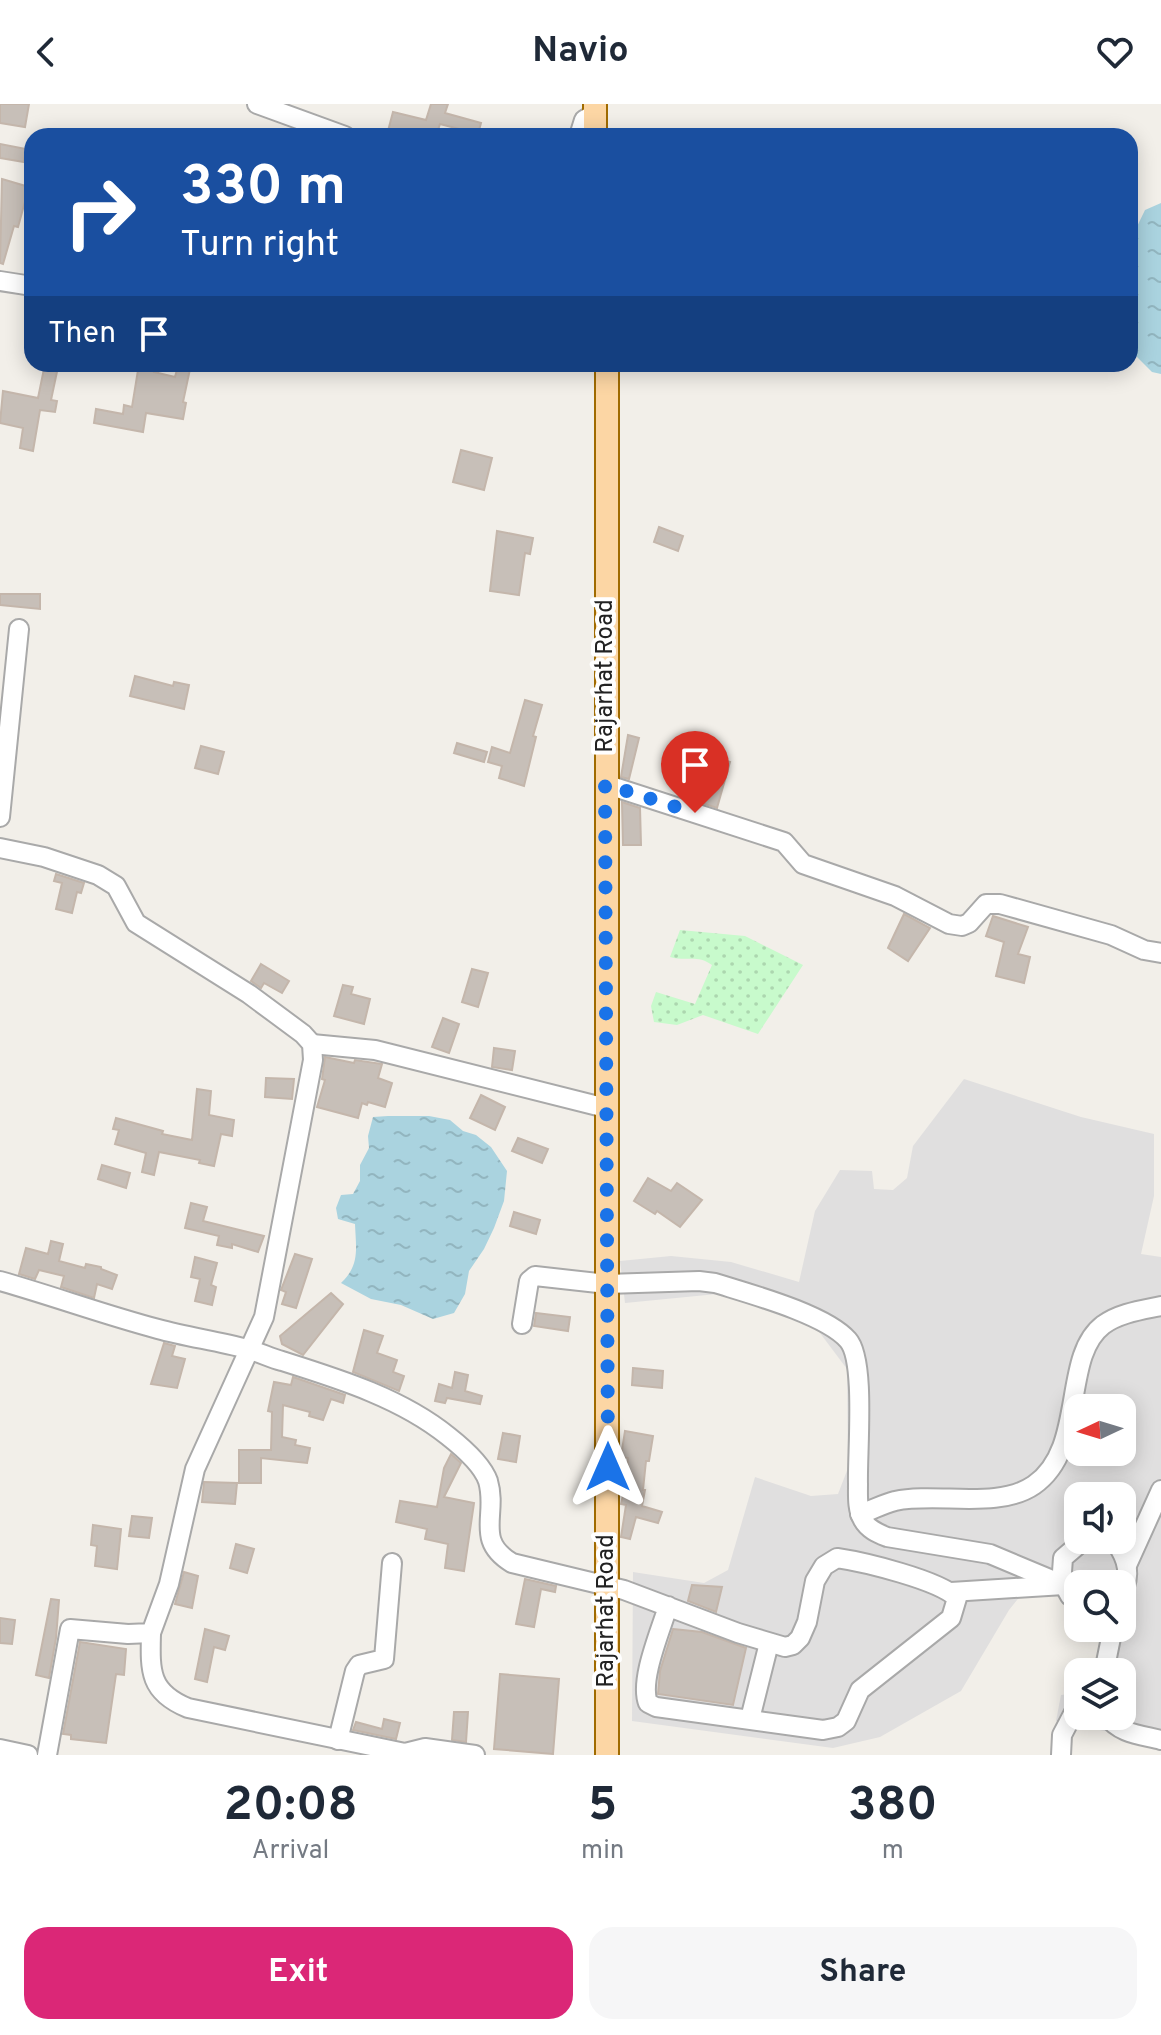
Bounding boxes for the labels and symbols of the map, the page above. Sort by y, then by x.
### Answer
street label: Rajarhat Road [591,599,621,753]
pin [661,731,729,813]
north arrow [1064,1394,1136,1466]
position arrow [566,1425,650,1509]
street label: Rajarhat Road [592,1534,622,1688]

